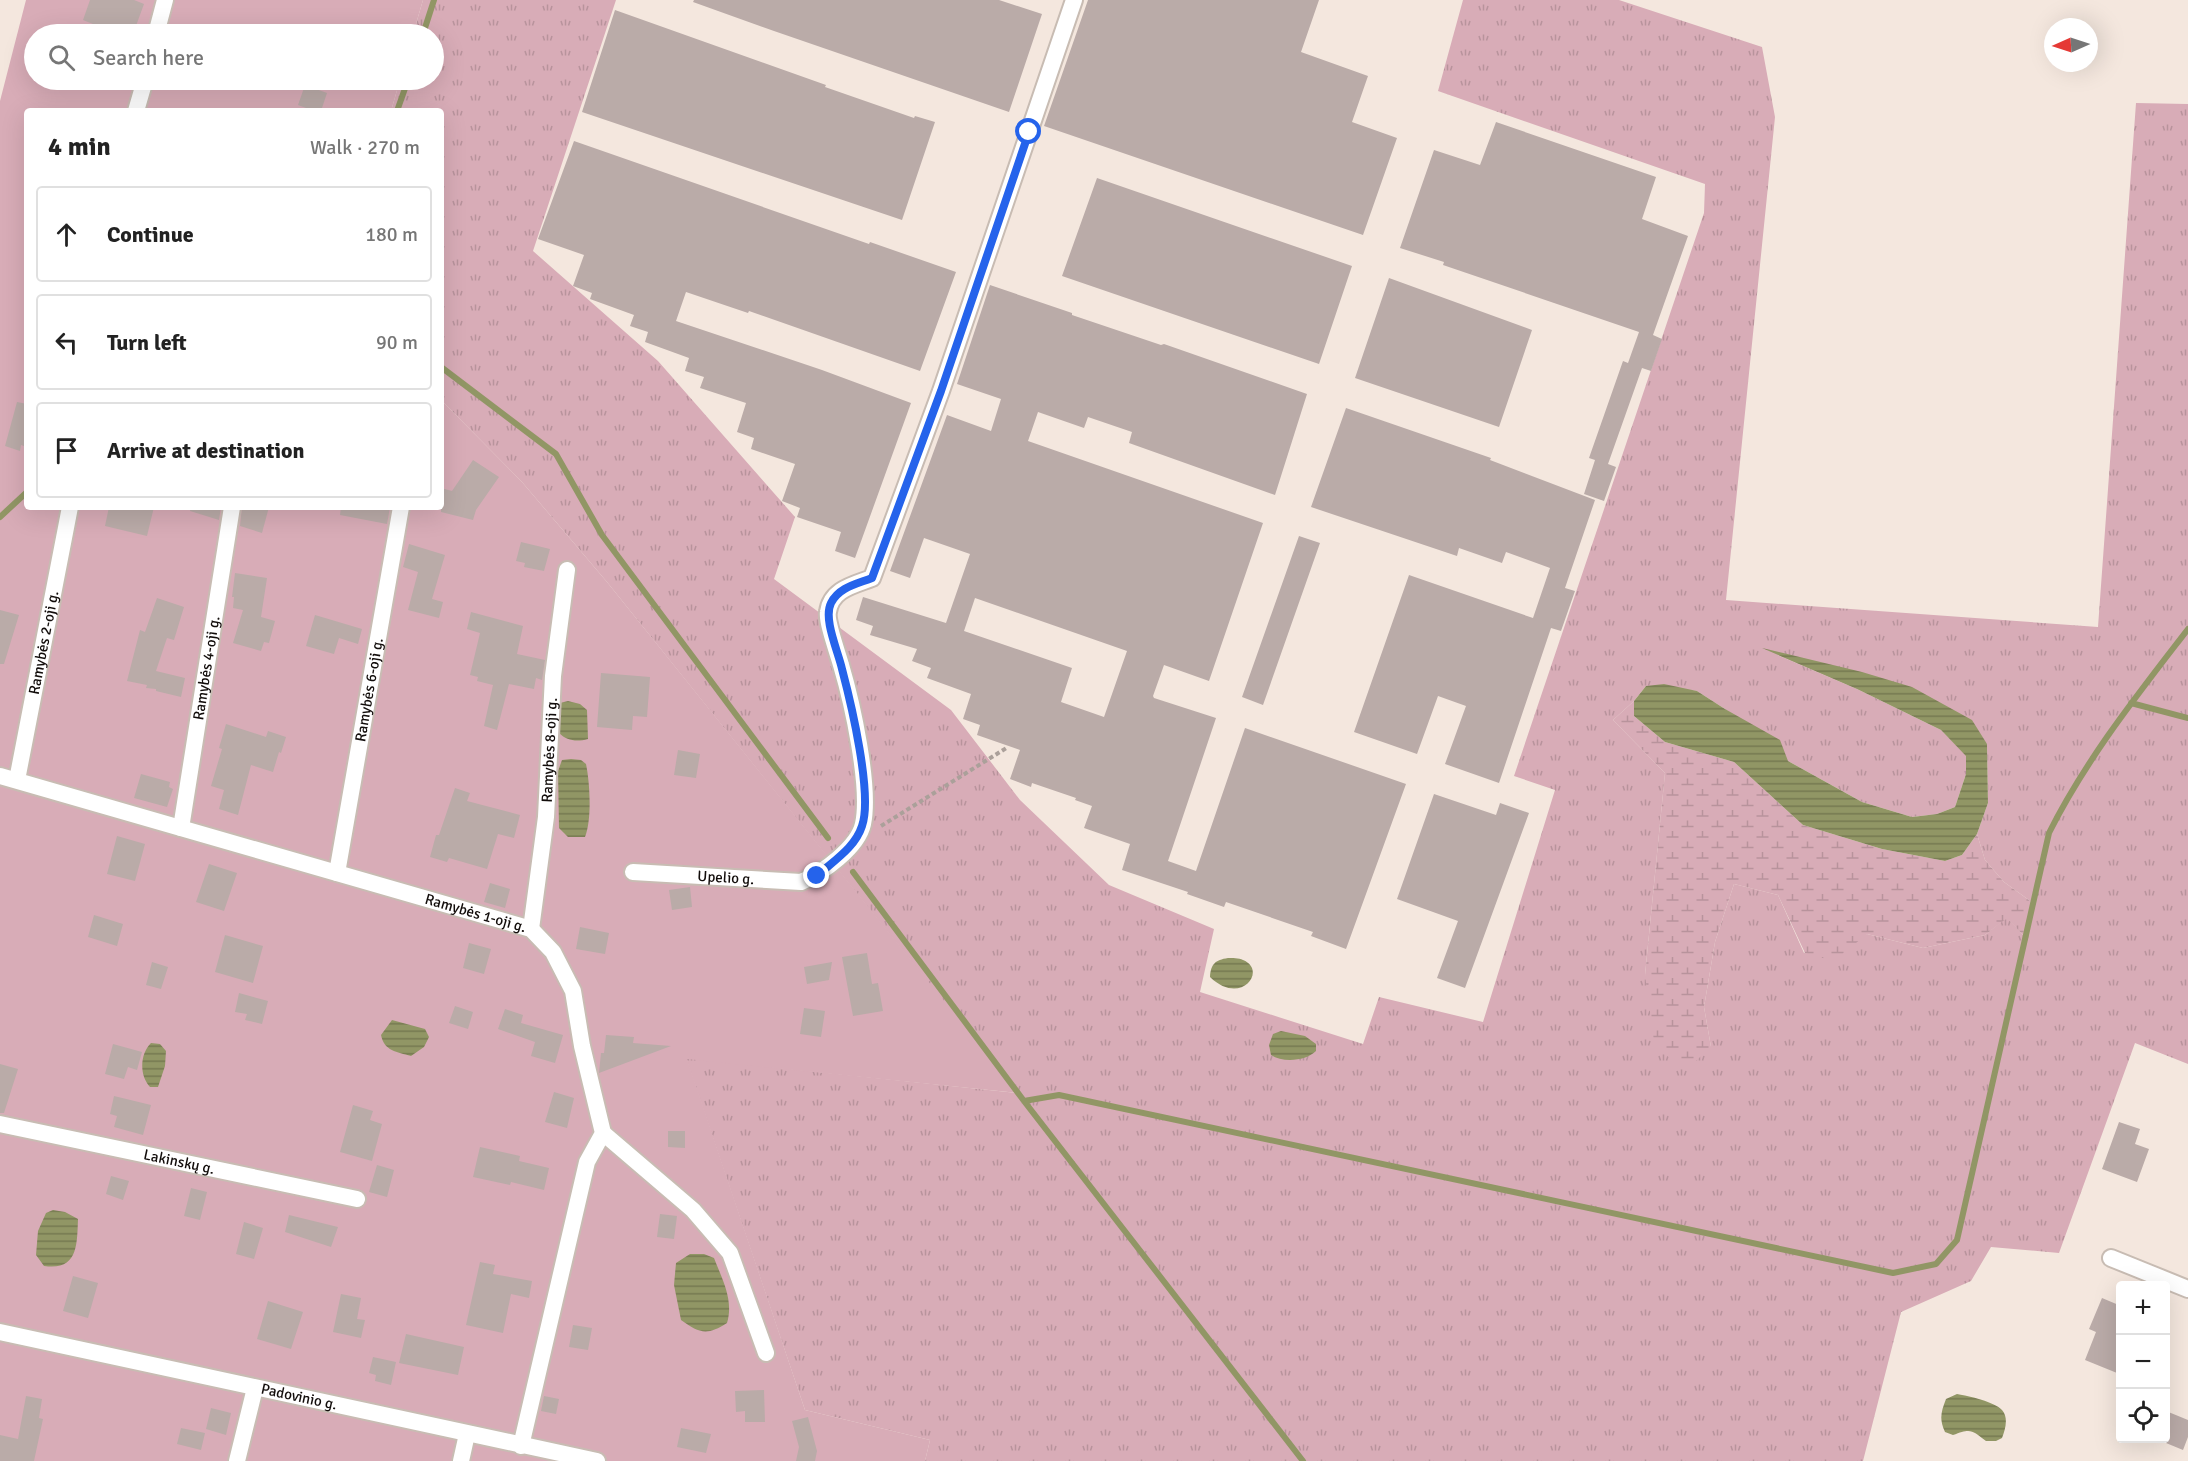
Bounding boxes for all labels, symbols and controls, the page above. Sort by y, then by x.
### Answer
north arrow [2044,18,2098,72]
search box [24,24,444,90]
icon: search [45,41,78,74]
text: Search here [93,44,204,71]
route start [1015,118,1041,144]
text: 4 min [48,131,111,163]
text: Walk · 270 m [310,135,420,160]
icon: ahead [50,218,83,251]
text: Continue [107,221,194,248]
text: 180 m [365,222,418,247]
icon: left [50,326,83,359]
text: Turn left [107,329,187,356]
text: 90 m [376,330,418,355]
icon: arrive [50,434,83,467]
text: Arrive at destination [107,437,304,464]
street label: Ramybės 2-oji g. [25,589,63,696]
street label: Ramybės 4-oji g. [189,615,224,721]
street label: Ramybės 6-oji g. [351,636,387,743]
street label: Ramybės 8-oji g. [538,697,561,803]
route end [803,862,829,888]
street label: Upelio g. [697,867,755,888]
street label: Ramybės 1-oji g. [423,890,528,936]
street label: Lakinskų g. [142,1145,216,1178]
map controls [2116,1281,2170,1443]
button: + [2116,1281,2170,1335]
button: − [2116,1335,2170,1389]
street label: Padovinio g. [259,1380,339,1414]
button: locate [2116,1389,2170,1443]

